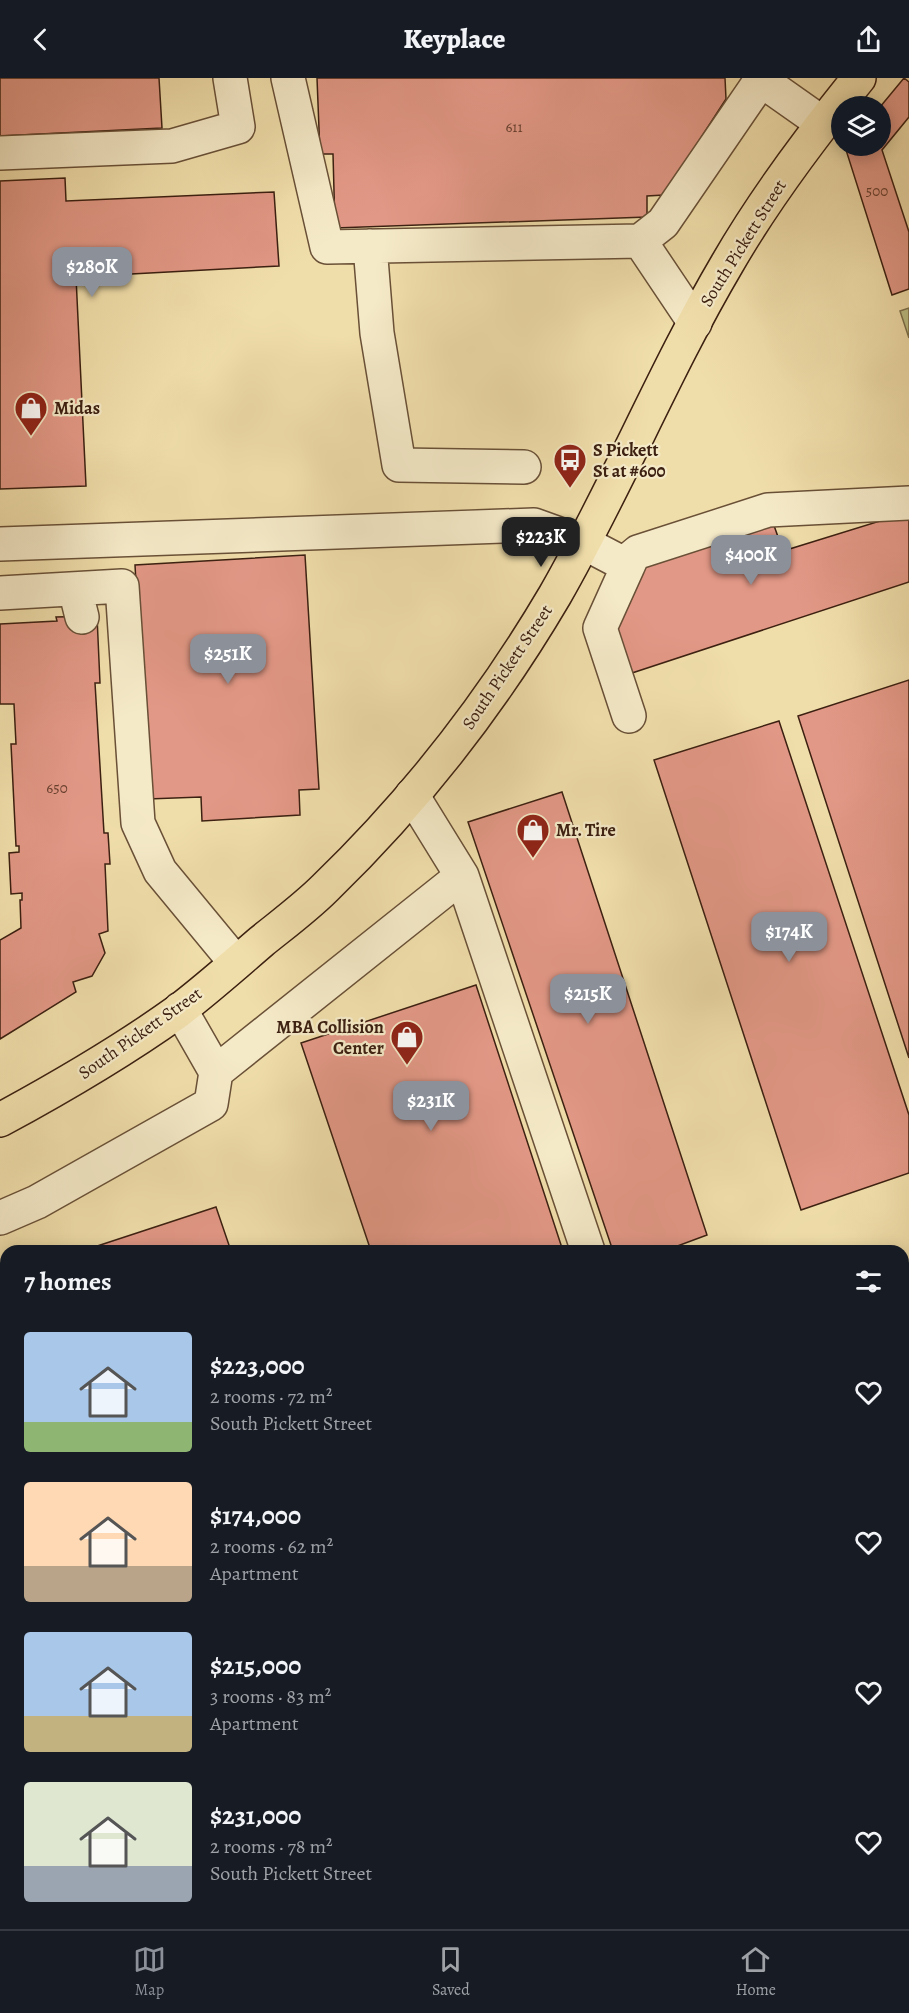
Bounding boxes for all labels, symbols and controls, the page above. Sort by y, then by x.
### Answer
text: Keyplace [403,21,506,57]
icon: back [24,23,57,56]
icon: share [852,23,885,56]
map controls [831,96,891,156]
button: layers [831,96,891,156]
house number: 611 [505,117,523,137]
street label: South Pickett Street [694,175,792,311]
house number: 500 [866,181,888,201]
pin: $280K [50,247,134,298]
text: $280K [66,253,118,280]
shop icon: Midas [13,390,49,437]
place label: Midas [54,396,100,420]
place label: S Pickett St at #600 [593,438,666,483]
bus stop icon: S Pickett St at #600 [552,442,588,489]
pin: $223K [499,517,583,568]
text: $223K [516,523,566,550]
pin: $400K [709,535,793,586]
text: $400K [725,541,777,568]
street label: South Pickett Street [456,600,558,734]
pin: $251K [186,634,270,685]
text: $251K [204,640,252,667]
house number: 650 [46,778,68,798]
shop icon: Mr. Tire [515,812,551,859]
place label: Mr. Tire [556,818,616,842]
pin: $174K [747,912,831,963]
text: $174K [765,918,813,945]
pin: $215K [546,974,630,1025]
text: $215K [564,980,612,1007]
street label: South Pickett Street [73,981,207,1085]
place label: MBA Collision Center [276,1015,385,1060]
shop icon: MBA Collision Center [389,1019,425,1066]
pin: $231K [389,1081,473,1132]
text: $231K [407,1087,455,1114]
text: 7 homes [24,1264,112,1299]
icon: filters [852,1265,885,1298]
text: $223,000 [210,1348,305,1383]
icon: home [72,1356,144,1428]
icon: heart [852,1376,885,1409]
text: 2 rooms · 72 m² [210,1383,332,1410]
text: South Pickett Street [210,1410,372,1437]
text: $174,000 [210,1498,301,1533]
icon: home [72,1506,144,1578]
icon: heart [852,1526,885,1559]
text: 2 rooms · 62 m² [210,1533,333,1560]
text: Apartment [210,1560,299,1587]
text: $215,000 [210,1648,301,1683]
icon: home [72,1656,144,1728]
icon: heart [852,1676,885,1709]
text: 3 rooms · 83 m² [210,1683,331,1710]
text: Apartment [210,1710,299,1737]
text: $231,000 [210,1798,301,1833]
icon: home [72,1806,144,1878]
icon: heart [852,1826,885,1859]
text: 2 rooms · 78 m² [210,1833,333,1860]
text: South Pickett Street [210,1860,372,1887]
tab: Map [133,1943,166,2001]
tab: Saved [432,1943,470,2001]
tab: Home [736,1943,776,2001]

